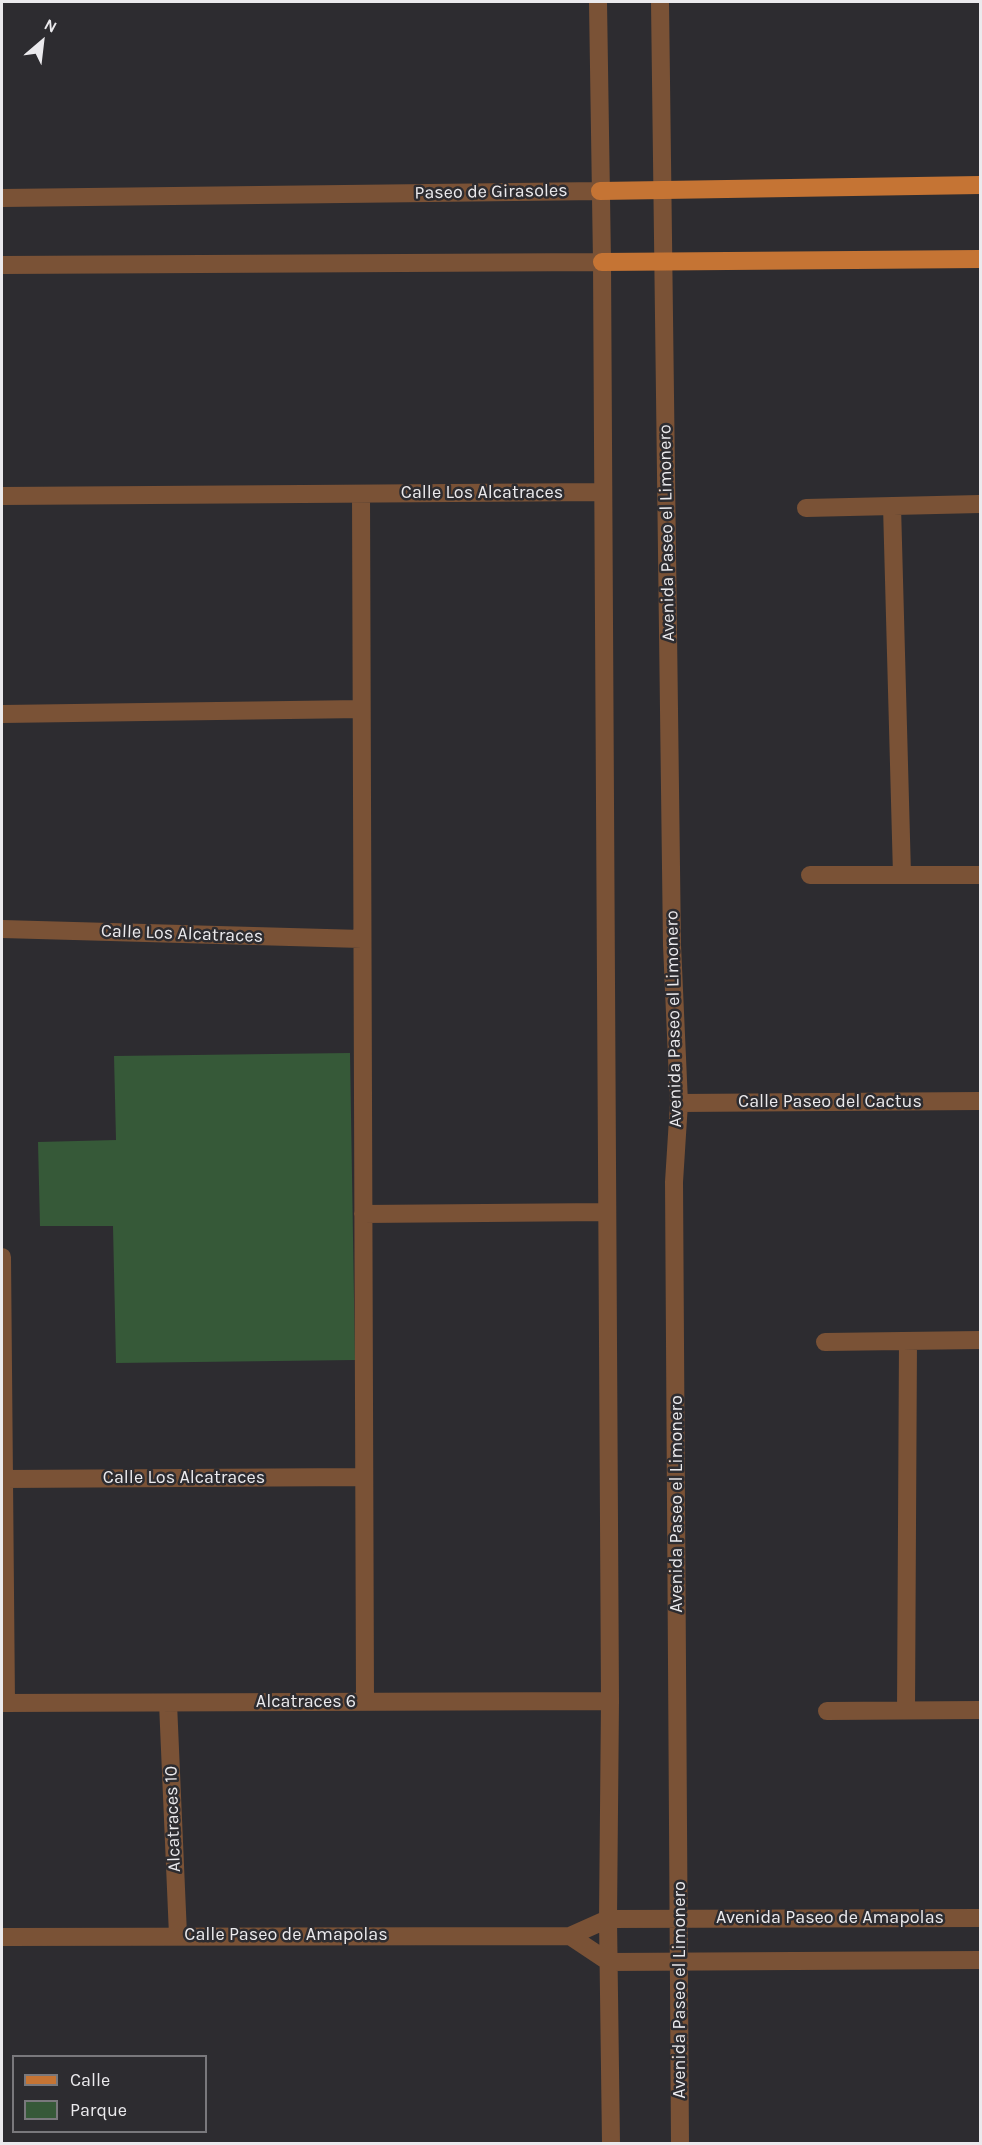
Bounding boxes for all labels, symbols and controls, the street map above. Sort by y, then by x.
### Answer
north arrow [12,12,72,72]
text: N [41,15,60,37]
street label: Paseo de Girasoles [414,180,568,204]
street label: Avenida Paseo el Limonero [654,424,680,642]
street label: Calle Los Alcatraces [401,482,563,504]
street label: Avenida Paseo el Limonero [661,910,687,1128]
street label: Calle Los Alcatraces [101,920,263,948]
street label: Calle Paseo del Cactus [738,1091,922,1113]
street label: Avenida Paseo el Limonero [666,1395,688,1613]
street label: Calle Los Alcatraces [103,1467,265,1489]
street label: Alcatraces 6 [256,1691,356,1713]
street label: Alcatraces 10 [160,1765,186,1873]
street label: Avenida Paseo el Limonero [669,1881,691,2099]
street label: Avenida Paseo de Amapolas [716,1907,944,1929]
street label: Calle Paseo de Amapolas [184,1924,388,1946]
legend [12,2055,207,2133]
text: Calle [70,2069,110,2091]
text: Parque [70,2099,127,2121]

